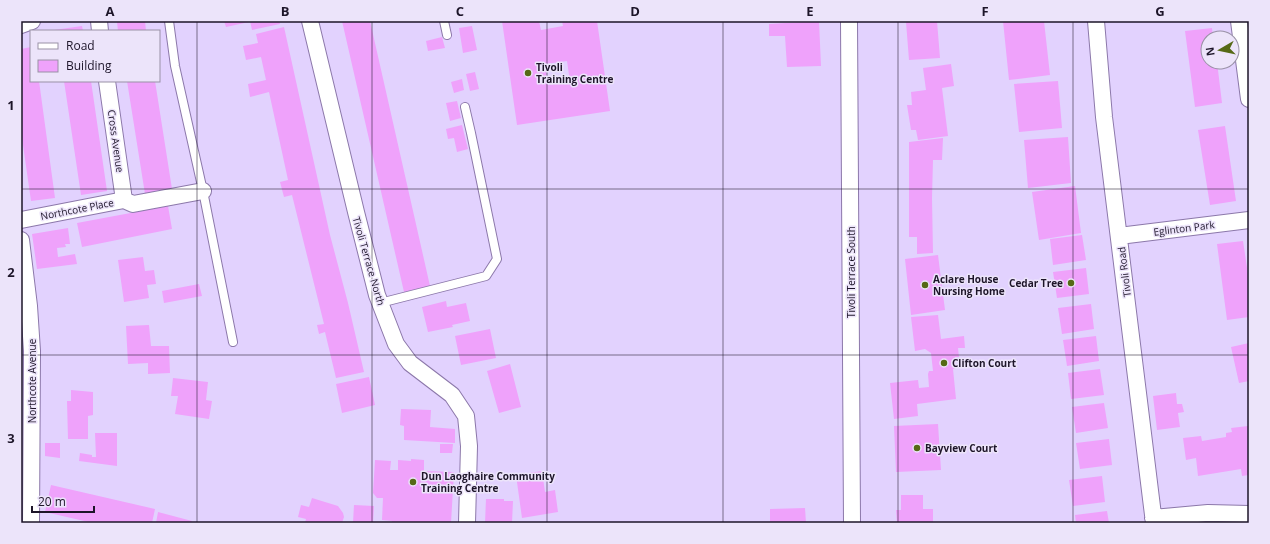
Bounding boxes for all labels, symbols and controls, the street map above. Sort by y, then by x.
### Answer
text: A [106,2,115,20]
text: B [281,2,290,20]
text: C [456,2,464,20]
text: D [630,2,640,20]
text: E [806,2,814,20]
text: F [981,2,989,20]
text: G [1155,2,1165,20]
legend [30,30,160,82]
north arrow [1200,30,1240,70]
text: Road [66,37,95,54]
text: N [1202,46,1218,57]
text: Building [66,57,112,74]
place label: Tivoli Training Centre [536,60,614,86]
marker: Tivoli Training Centre [523,68,533,78]
text: 1 [7,96,15,114]
street label: Cross Avenue [105,109,127,174]
street label: Northcote Place [39,195,115,223]
street label: Tivoli Terrace North [350,215,388,307]
street label: Eglinton Park [1153,217,1216,239]
street label: Tivoli Terrace South [844,226,858,318]
street label: Tivoli Road [1114,246,1134,298]
text: 2 [7,263,15,281]
place label: Aclare House Nursing Home [933,272,1005,298]
place label: Cedar Tree [1009,276,1063,290]
marker: Cedar Tree [1066,278,1076,288]
marker: Aclare House Nursing Home [920,280,930,290]
street label: Northcote Avenue [25,338,39,423]
place label: Clifton Court [952,356,1017,370]
marker: Clifton Court [939,358,949,368]
text: 3 [7,429,15,447]
place label: Bayview Court [925,441,998,455]
marker: Bayview Court [912,443,922,453]
place label: Dun Laoghaire Community Training Centre [421,469,555,495]
marker: Dun Laoghaire Community Training Centre [408,477,418,487]
scale bar [32,488,94,514]
text: 20 m [38,493,66,510]

